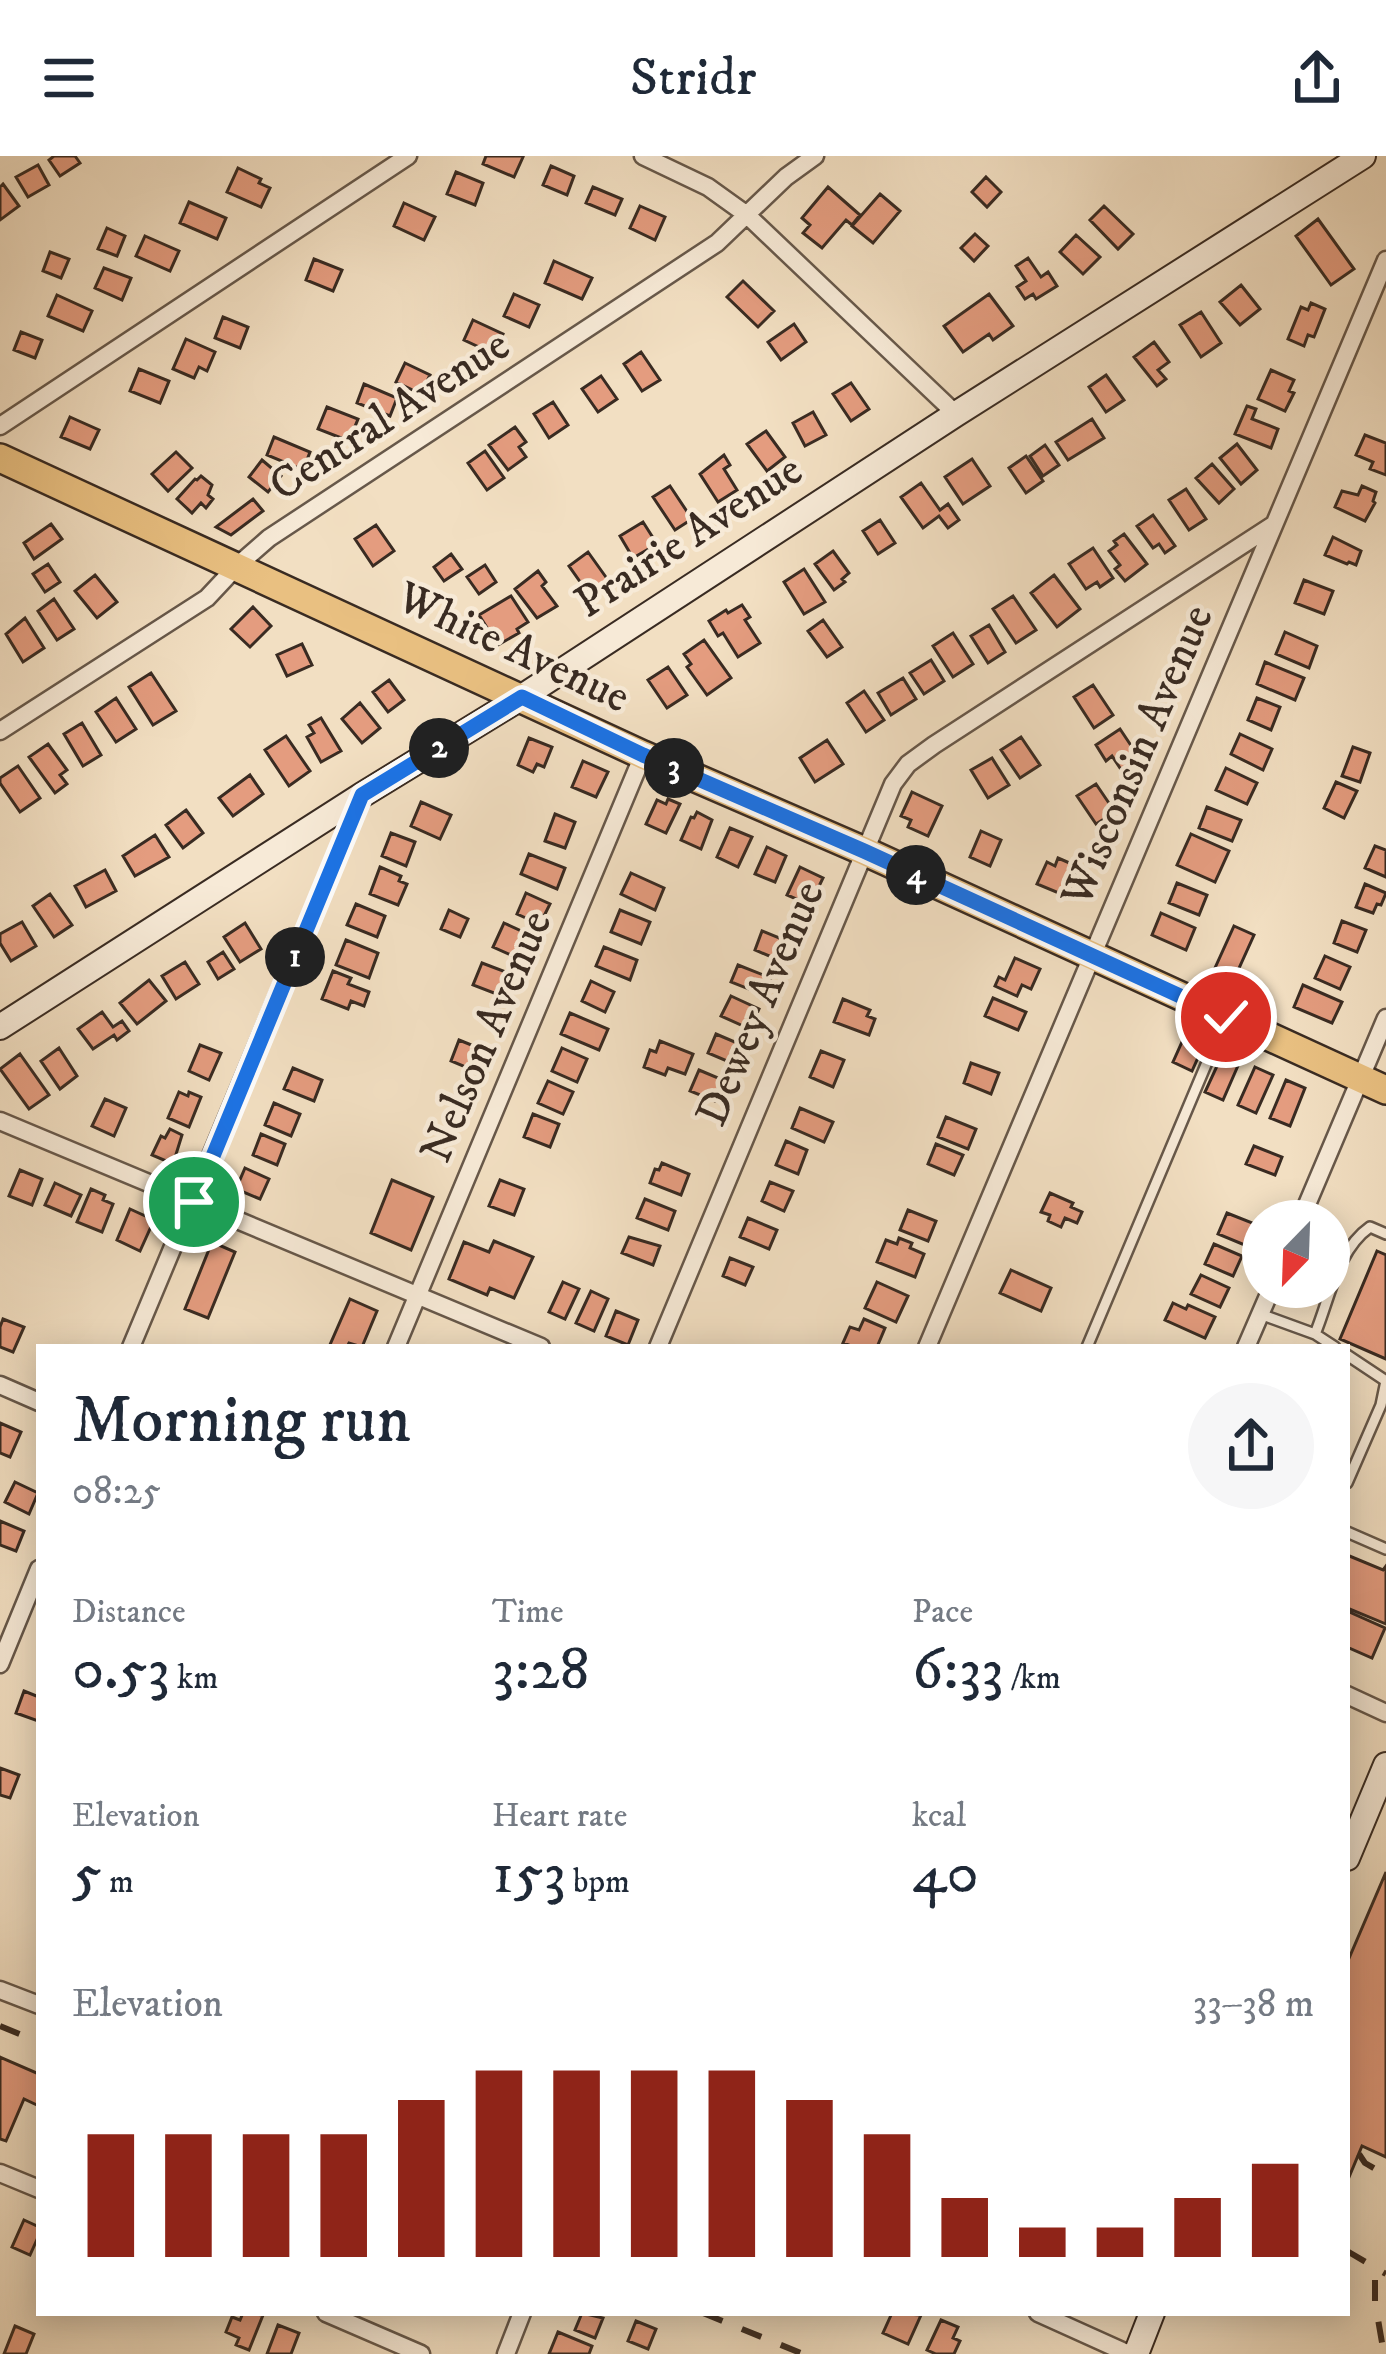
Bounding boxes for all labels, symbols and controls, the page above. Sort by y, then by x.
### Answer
icon: menu [36,45,102,111]
text: Stridr [630,45,756,112]
icon: share [1284,45,1350,111]
street label: Central Avenue [259,318,521,514]
street label: Prairie Avenue [565,443,813,631]
street label: White Avenue [387,569,638,726]
street label: Wisconsin Avenue [1049,597,1227,916]
pin: 2 [409,718,469,778]
text: 2 [431,727,447,768]
pin: 3 [644,738,704,798]
text: 3 [668,747,680,788]
pin: 4 [886,845,946,905]
text: 4 [907,854,926,895]
street label: Dewey Avenue [684,873,838,1135]
street label: Nelson Avenue [409,903,565,1171]
pin: 1 [265,927,325,987]
text: 1 [289,936,301,977]
pin [1175,966,1277,1068]
icon: check [1193,984,1259,1050]
pin [143,1151,245,1253]
icon: arrive [161,1169,227,1235]
north arrow [1242,1200,1350,1308]
map controls [1242,1200,1350,1308]
text: Morning run [72,1381,411,1463]
button: share [1188,1383,1314,1509]
text: 08:25 [72,1467,161,1516]
text: Distance [72,1592,186,1633]
text: Time [492,1592,564,1633]
text: Pace [912,1592,973,1633]
text: 0.53 [72,1633,170,1708]
text: 3:28 [492,1633,590,1708]
text: 6:33 [912,1633,1004,1708]
text: km [170,1658,218,1699]
text: /km [1004,1658,1061,1699]
text: Elevation [72,1796,200,1837]
text: Heart rate [492,1796,627,1837]
text: kcal [912,1796,966,1837]
text: 5 [72,1837,102,1912]
text: 153 [492,1837,566,1912]
text: 40 [912,1837,979,1912]
text: m [102,1862,134,1903]
text: bpm [566,1862,630,1903]
text: Elevation [72,1980,223,2029]
text: 33–38 m [1193,1980,1314,2029]

